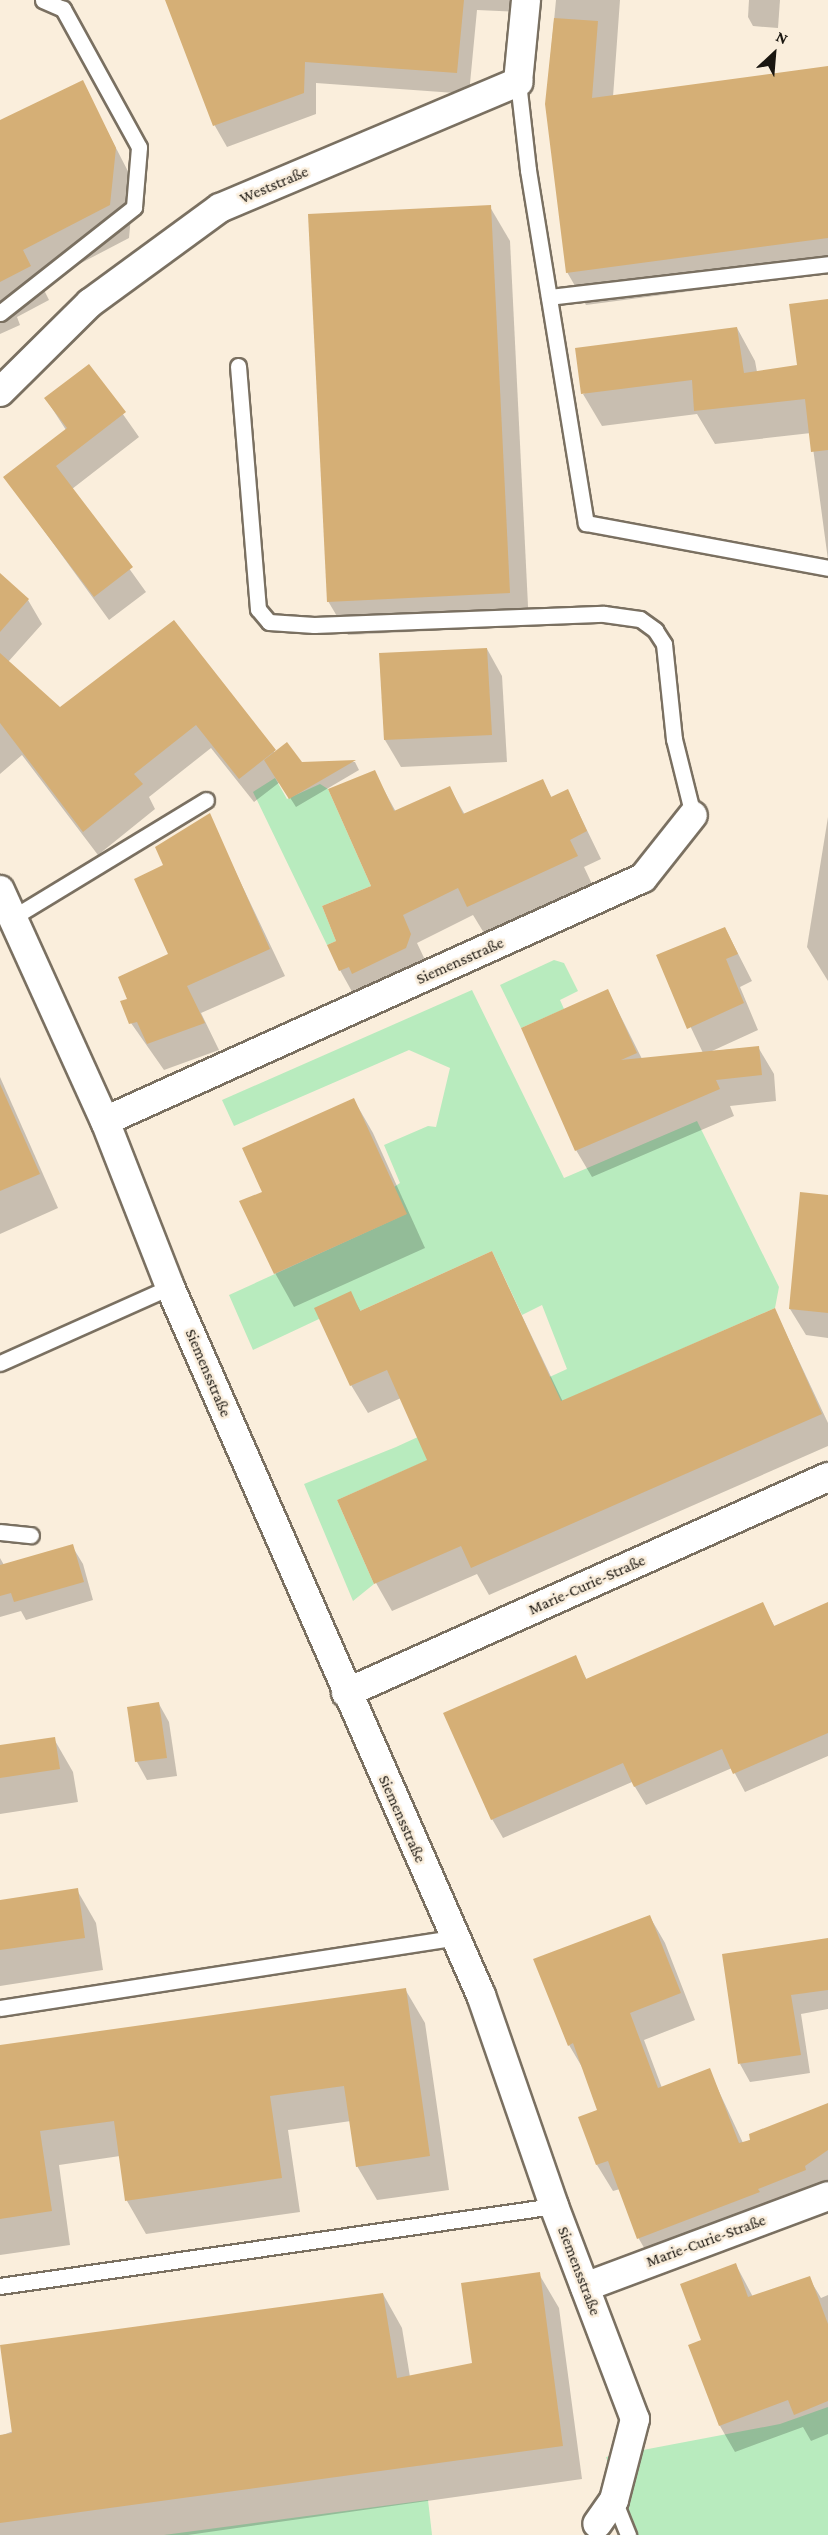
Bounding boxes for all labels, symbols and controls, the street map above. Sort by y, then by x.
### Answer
north arrow [744,24,804,84]
text: N [773,27,791,47]
street label: Weststraße [237,162,311,208]
street label: Siemensstraße [413,933,507,989]
street label: Siemensstraße [181,1326,235,1420]
street label: Marie-Curie-Straße [526,1551,648,1619]
street label: Siemensstraße [374,1772,430,1866]
street label: Marie-Curie-Straße [644,2210,768,2272]
street label: Siemensstraße [553,2224,605,2318]

